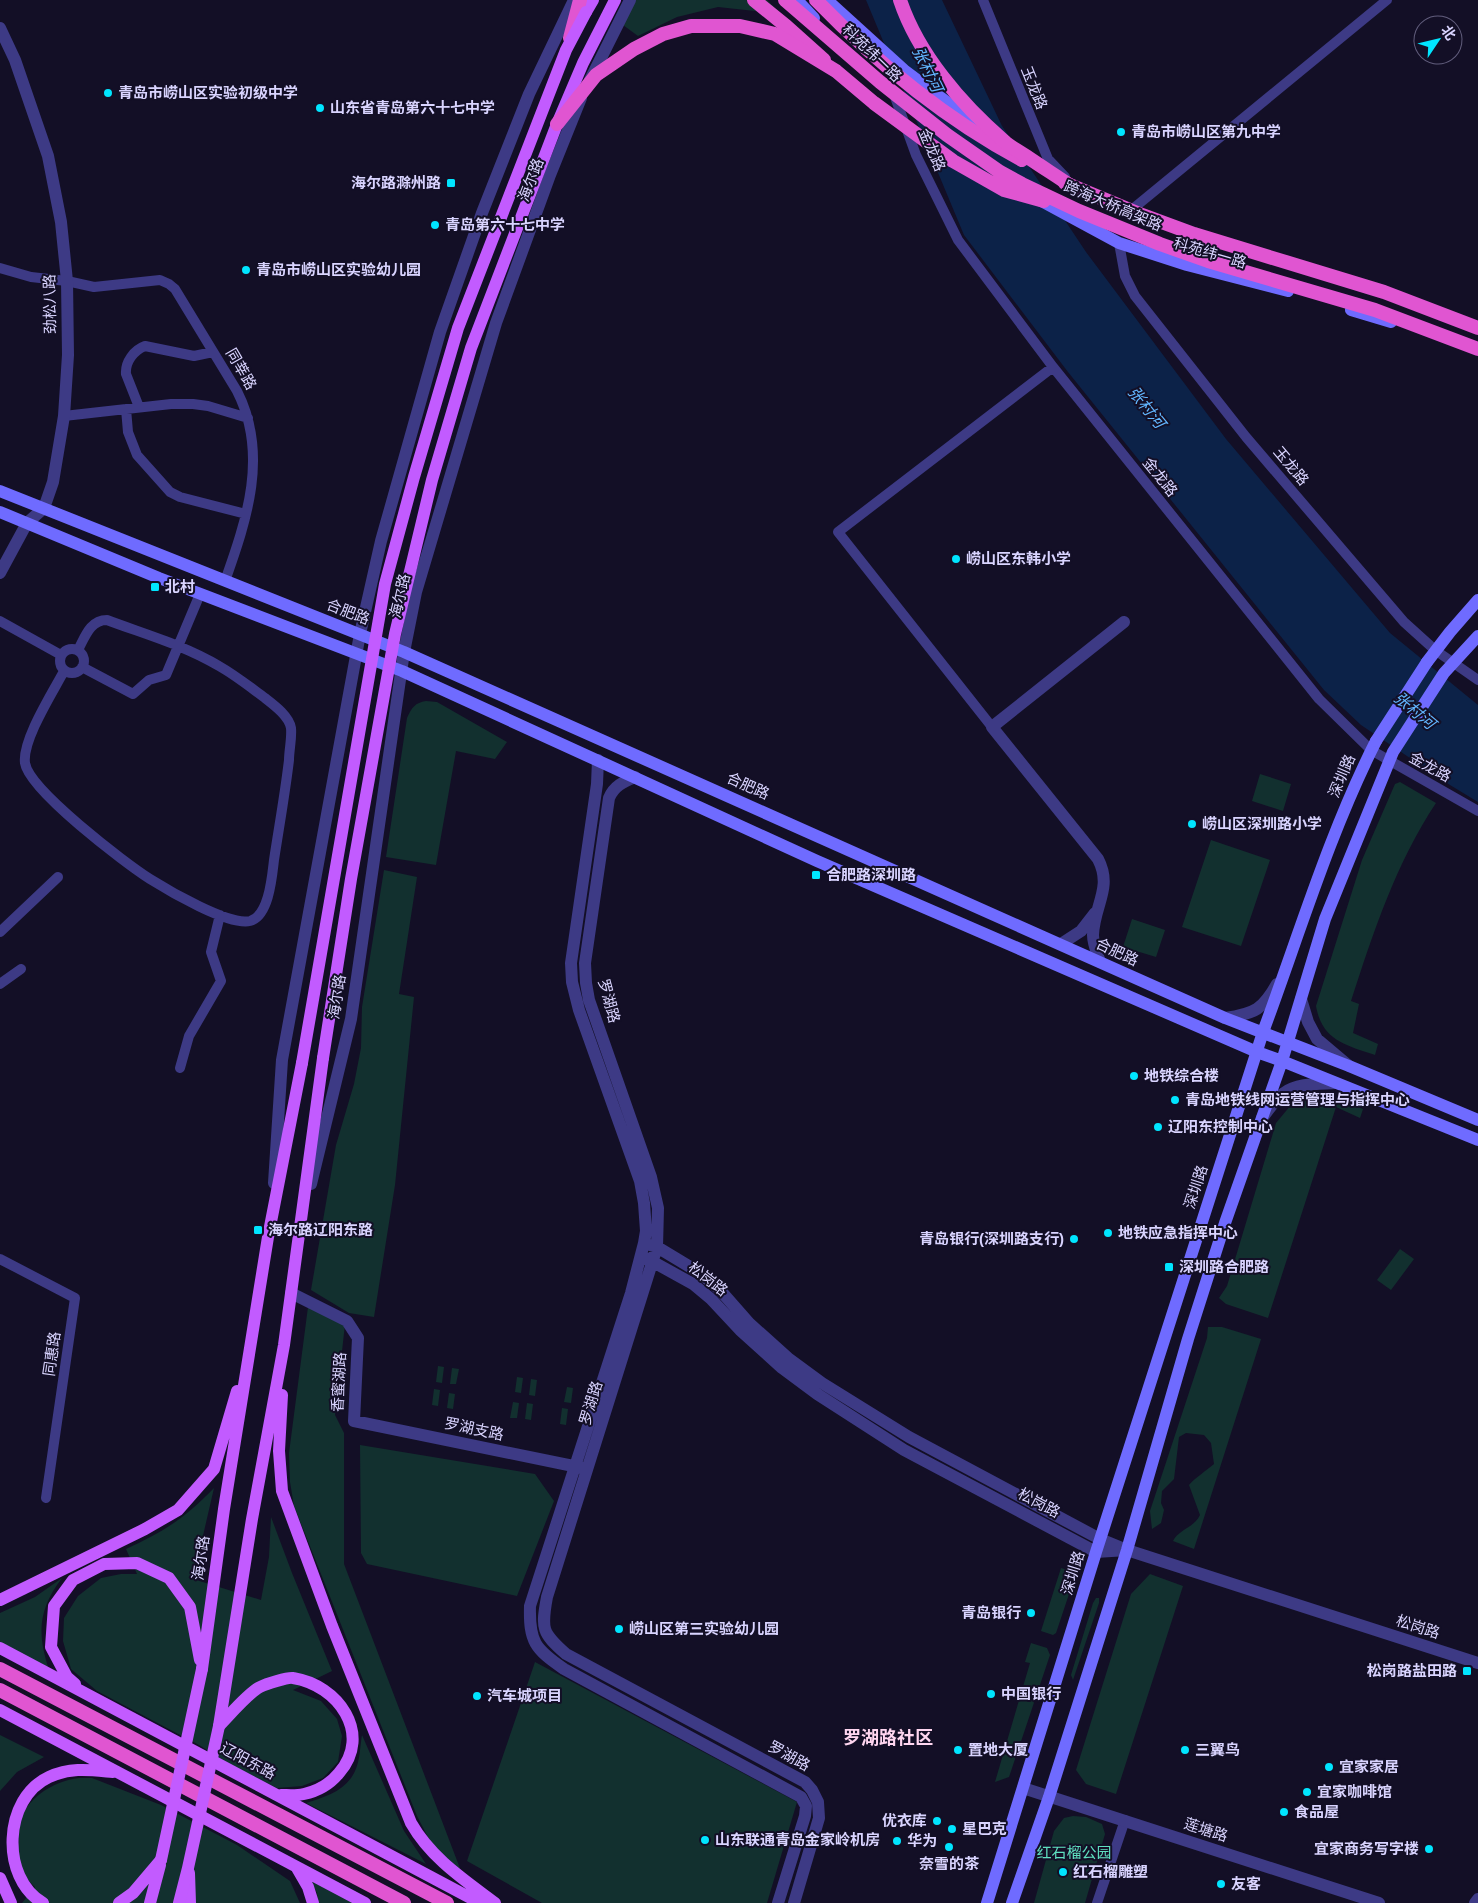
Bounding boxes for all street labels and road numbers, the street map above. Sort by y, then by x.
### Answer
street label: 科苑纬一路 [839,20,905,85]
street label: 玉龙路 [1018,64,1051,112]
street label: 金龙路 [916,126,949,174]
street label: 海尔路 [515,156,547,204]
street label: 跨海大桥高架路 [1062,177,1165,234]
street label: 科苑纬一路 [1172,234,1249,271]
street label: 劲松八路 [40,274,59,334]
street label: 同莘路 [223,345,260,392]
street label: 玉龙路 [1270,443,1312,488]
street label: 金龙路 [1140,454,1181,500]
street label: 海尔路 [386,572,413,620]
street label: 合肥路 [324,596,372,628]
street label: 金龙路 [1406,748,1454,785]
street label: 深圳路 [1325,752,1358,800]
street label: 合肥路 [724,769,772,802]
street label: 合肥路 [1093,934,1141,969]
street label: 海尔路 [325,973,348,1020]
street label: 罗湖路 [595,977,624,1025]
street label: 深圳路 [1180,1163,1211,1211]
street label: 松岗路 [685,1258,731,1299]
street label: 同惠路 [40,1330,63,1377]
street label: 香蜜湖路 [328,1352,349,1412]
street label: 罗湖路 [576,1379,605,1427]
street label: 罗湖支路 [443,1414,505,1443]
street label: 松岗路 [1015,1484,1063,1521]
street label: 海尔路 [189,1534,212,1581]
street label: 深圳路 [1058,1549,1087,1597]
street label: 松岗路 [1394,1611,1442,1642]
street label: 罗湖路 [765,1737,813,1774]
street label: 辽阳东路 [218,1739,279,1782]
street label: 莲塘路 [1182,1814,1230,1845]

